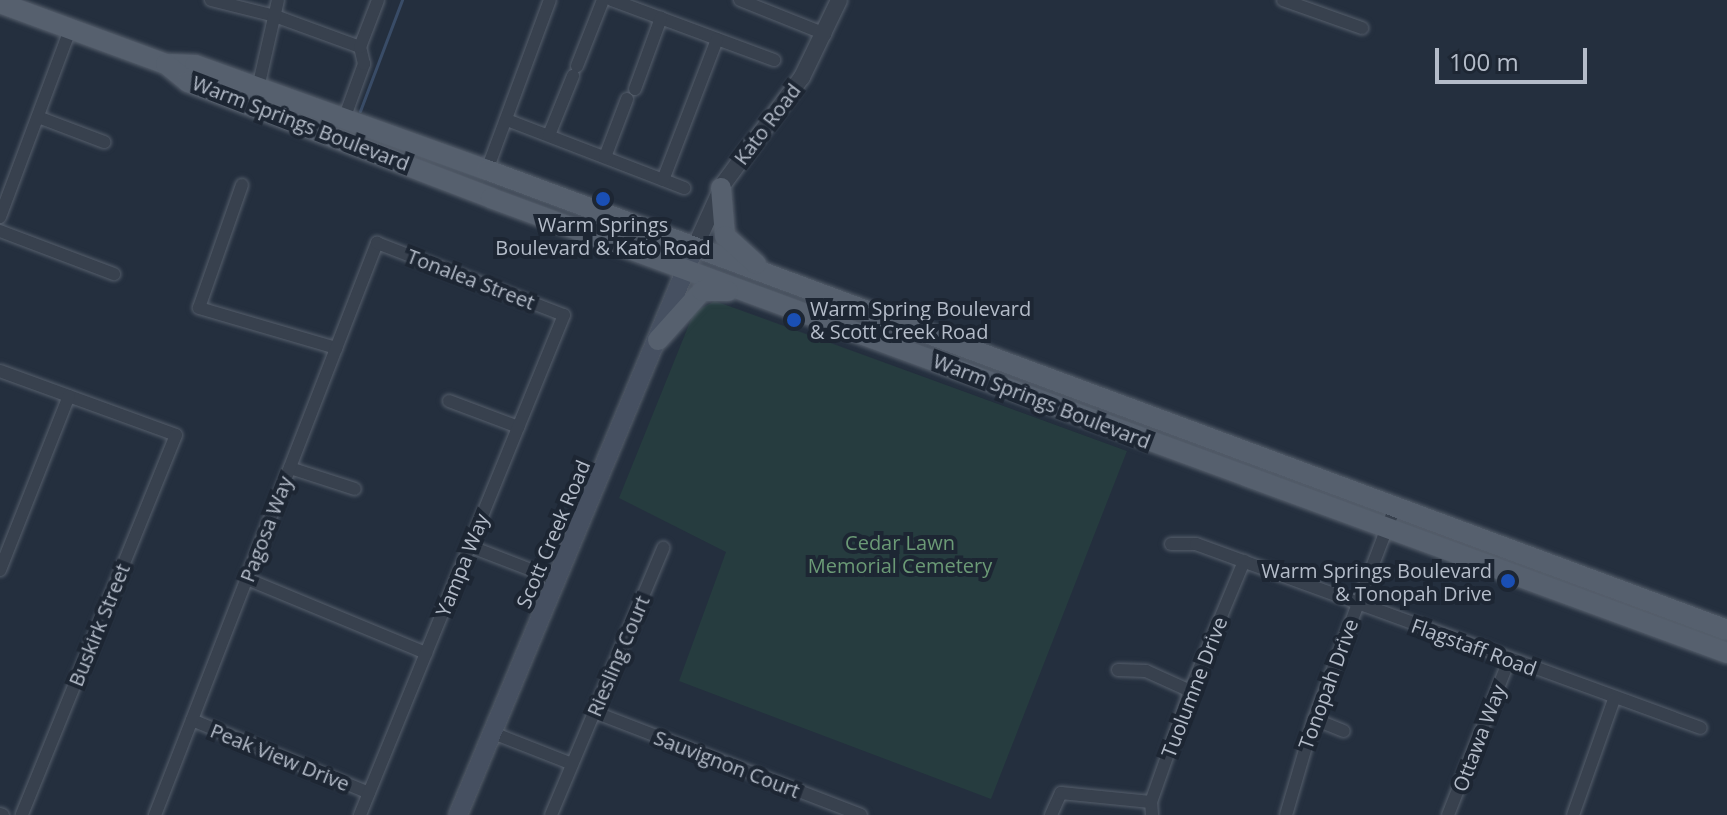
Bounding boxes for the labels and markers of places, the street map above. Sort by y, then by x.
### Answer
marker: Warm Springs Boulevard & Kato Road [594,190,612,208]
place label: Warm Springs Boulevard & Kato Road [495,212,711,259]
place label: Warm Spring Boulevard & Scott Creek Road [810,296,1031,343]
marker: Warm Spring Boulevard & Scott Creek Road [785,311,803,329]
place label: Warm Springs Boulevard & Tonopah Drive [1261,558,1492,605]
marker: Warm Springs Boulevard & Tonopah Drive [1499,572,1517,590]

